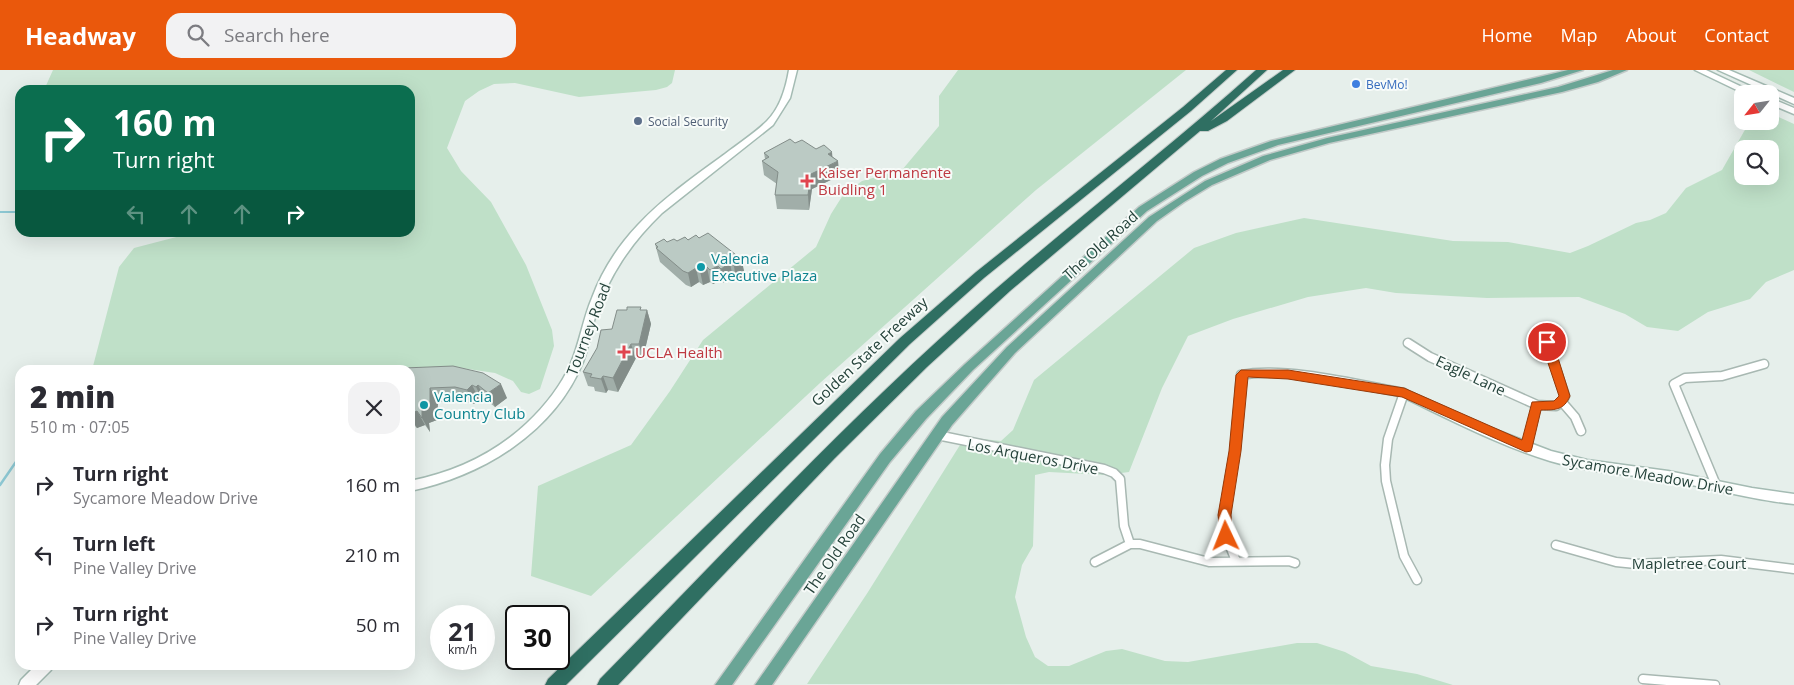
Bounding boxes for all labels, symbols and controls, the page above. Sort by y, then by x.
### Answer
search box [166,13,516,58]
text: Headway [25,19,136,52]
icon: search [184,21,212,49]
text: Search here [224,22,330,48]
text: Home [1482,23,1532,47]
text: Map [1560,23,1598,47]
text: About [1626,23,1676,47]
text: Contact [1704,23,1769,47]
place label: BevMo! [1366,76,1408,93]
marker: BevMo! [1350,78,1362,90]
north arrow [1734,85,1779,130]
map controls [1734,85,1779,185]
text: 160 m [113,99,217,146]
icon: right [30,105,95,170]
place label: Social Security [648,113,729,130]
marker: Social Security [632,115,644,127]
button: search [1734,140,1779,185]
text: Turn right [113,144,215,174]
place label: Kaiser Permanente Buidling 1 [818,162,951,199]
marker: Kaiser Permanente Buidling 1 [800,174,814,188]
icon: left [122,200,150,228]
icon: ahead [175,200,203,228]
icon: ahead [228,200,256,228]
icon: right [281,200,309,228]
street label: The Old Road [1058,206,1142,284]
place label: Valencia Executive Plaza [711,248,817,285]
marker: Valencia Executive Plaza [695,261,707,273]
street label: Tourney Road [561,280,615,378]
street label: Golden State Freeway [807,291,932,410]
pin [1526,321,1568,363]
icon: arrive [1533,328,1561,356]
place label: UCLA Health [635,342,723,362]
marker: UCLA Health [617,345,631,359]
street label: Eagle Lane [1433,350,1509,400]
text: 2 min [30,376,115,417]
button: close [348,382,400,434]
place label: Valencia Country Club [434,386,525,423]
marker: Valencia Country Club [418,399,430,411]
text: 510 m · 07:05 [30,416,130,438]
street label: Los Arqueros Drive [966,433,1100,479]
street label: Sycamore Meadow Drive [1561,449,1735,499]
text: Turn right [73,461,168,487]
icon: right [30,471,58,499]
text: 160 m [345,472,400,498]
text: Sycamore Meadow Drive [73,487,258,509]
position arrow [1199,509,1251,561]
street label: The Old Road [799,510,869,598]
text: Turn left [73,531,155,557]
icon: left [30,541,58,569]
text: 210 m [345,542,400,568]
street label: Mapletree Court [1632,553,1746,573]
text: Pine Valley Drive [73,557,196,579]
text: Turn right [73,601,168,627]
speed limit sign: 30 [505,605,570,670]
icon: right [30,611,58,639]
text: 50 m [356,612,400,638]
text: 21 [448,614,477,648]
text: Pine Valley Drive [73,627,196,649]
text: km/h [448,641,477,658]

